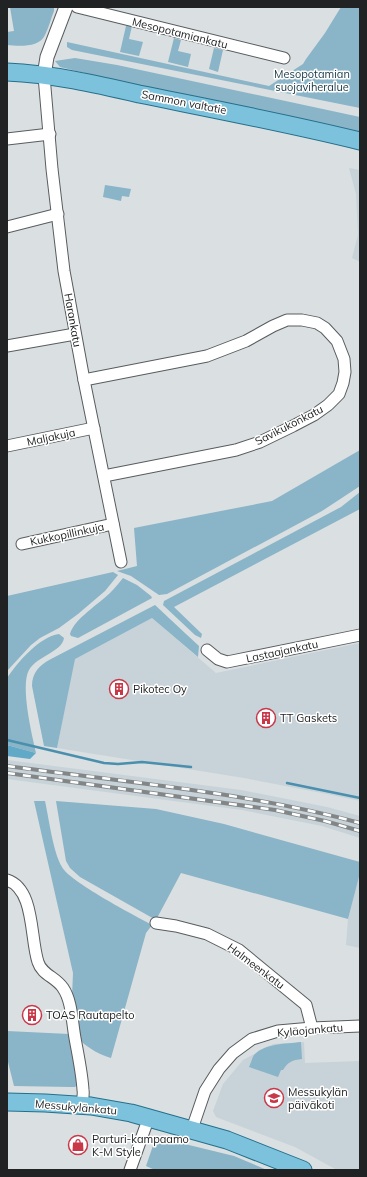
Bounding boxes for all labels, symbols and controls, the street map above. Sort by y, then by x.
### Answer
street label: Mesopotamiankatu [131,14,229,52]
park label: Mesopotamian suojaviheralue [274,67,350,94]
street label: Sammon valtatie [140,87,228,117]
street label: Harankatu [61,292,85,348]
street label: Savikukonkatu [253,402,325,448]
street label: Maljakuja [26,425,76,449]
street label: Kukkopillinkuja [29,519,105,549]
street label: Lastaajankatu [245,637,319,665]
building icon: Pikotec Oy [108,678,130,700]
place label: Pikotec Oy [133,682,187,696]
building icon: TT Gaskets [255,707,277,729]
place label: TT Gaskets [280,711,337,725]
street label: Halmeenkatu [225,940,287,992]
building icon: TOAS Rautapelto [21,1004,43,1026]
place label: TOAS Rautapelto [46,1008,135,1022]
street label: Kyläojankatu [276,1020,344,1040]
place label: Messukylän päiväkoti [288,1085,348,1112]
school or university icon: Messukylän päiväkoti [263,1087,285,1109]
street label: Messukylänkatu [35,1096,117,1118]
place label: Parturi-kampaamo K-M Style [92,1132,189,1159]
shop icon: Parturi-kampaamo K-M Style [67,1134,89,1156]

